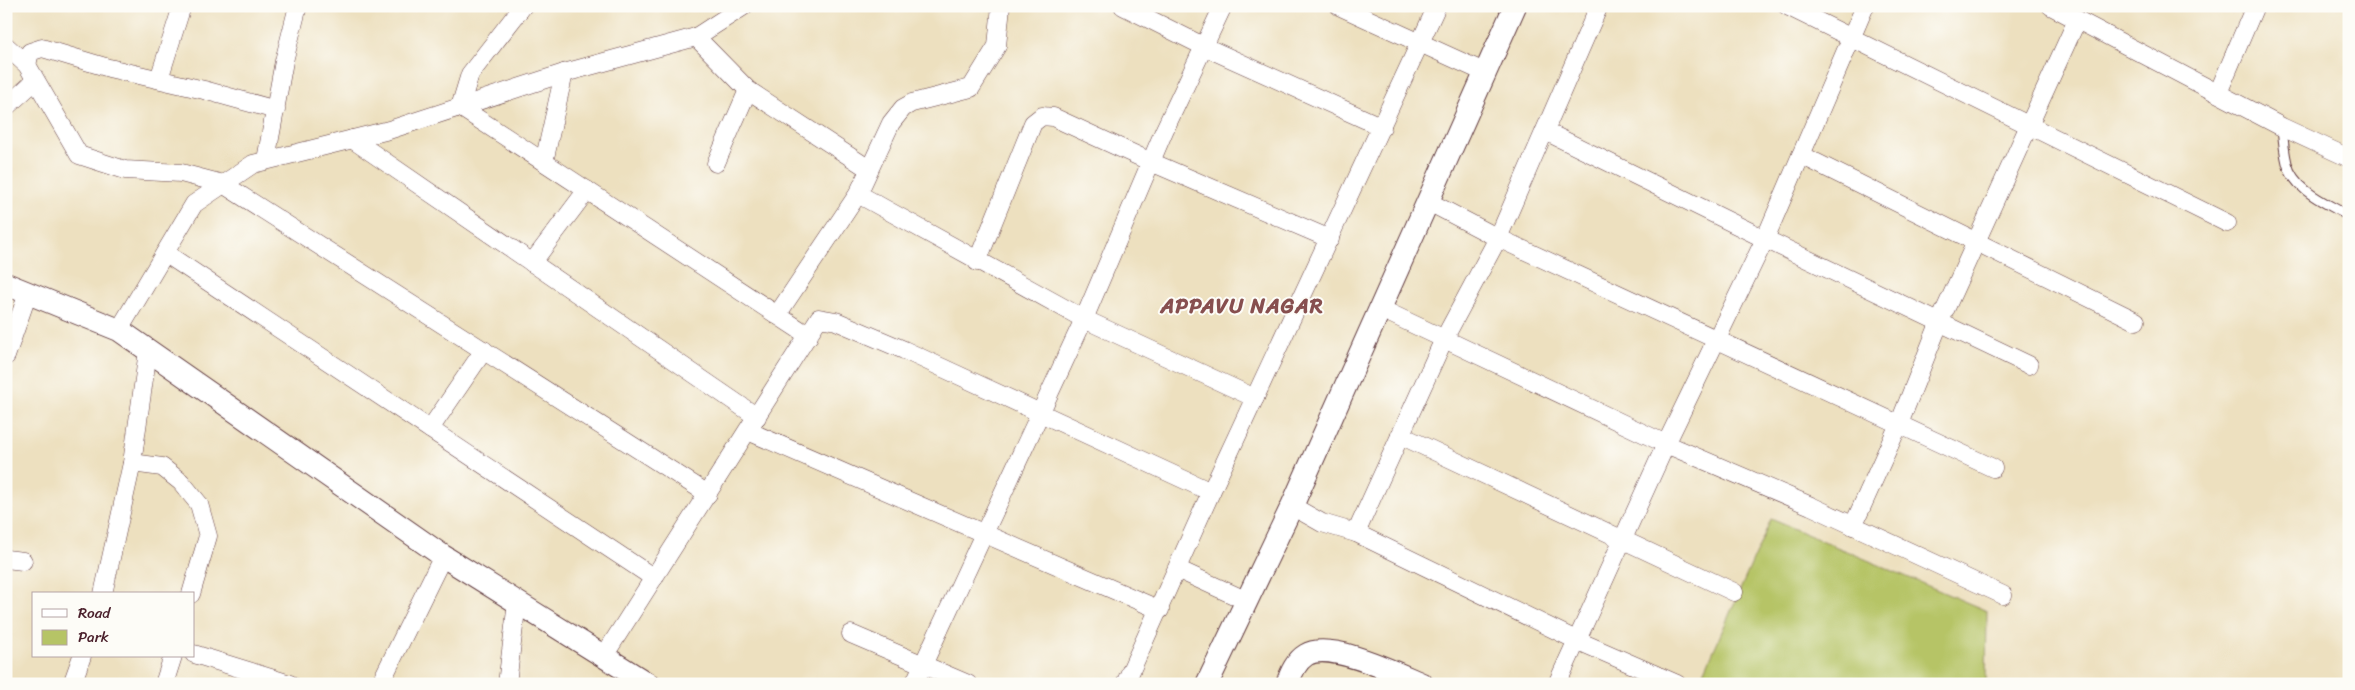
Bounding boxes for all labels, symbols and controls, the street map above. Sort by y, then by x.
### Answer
district label: APPAVU NAGAR [1160,287,1323,325]
legend [32,592,195,658]
text: Road [78,600,111,626]
text: Park [78,624,109,650]

